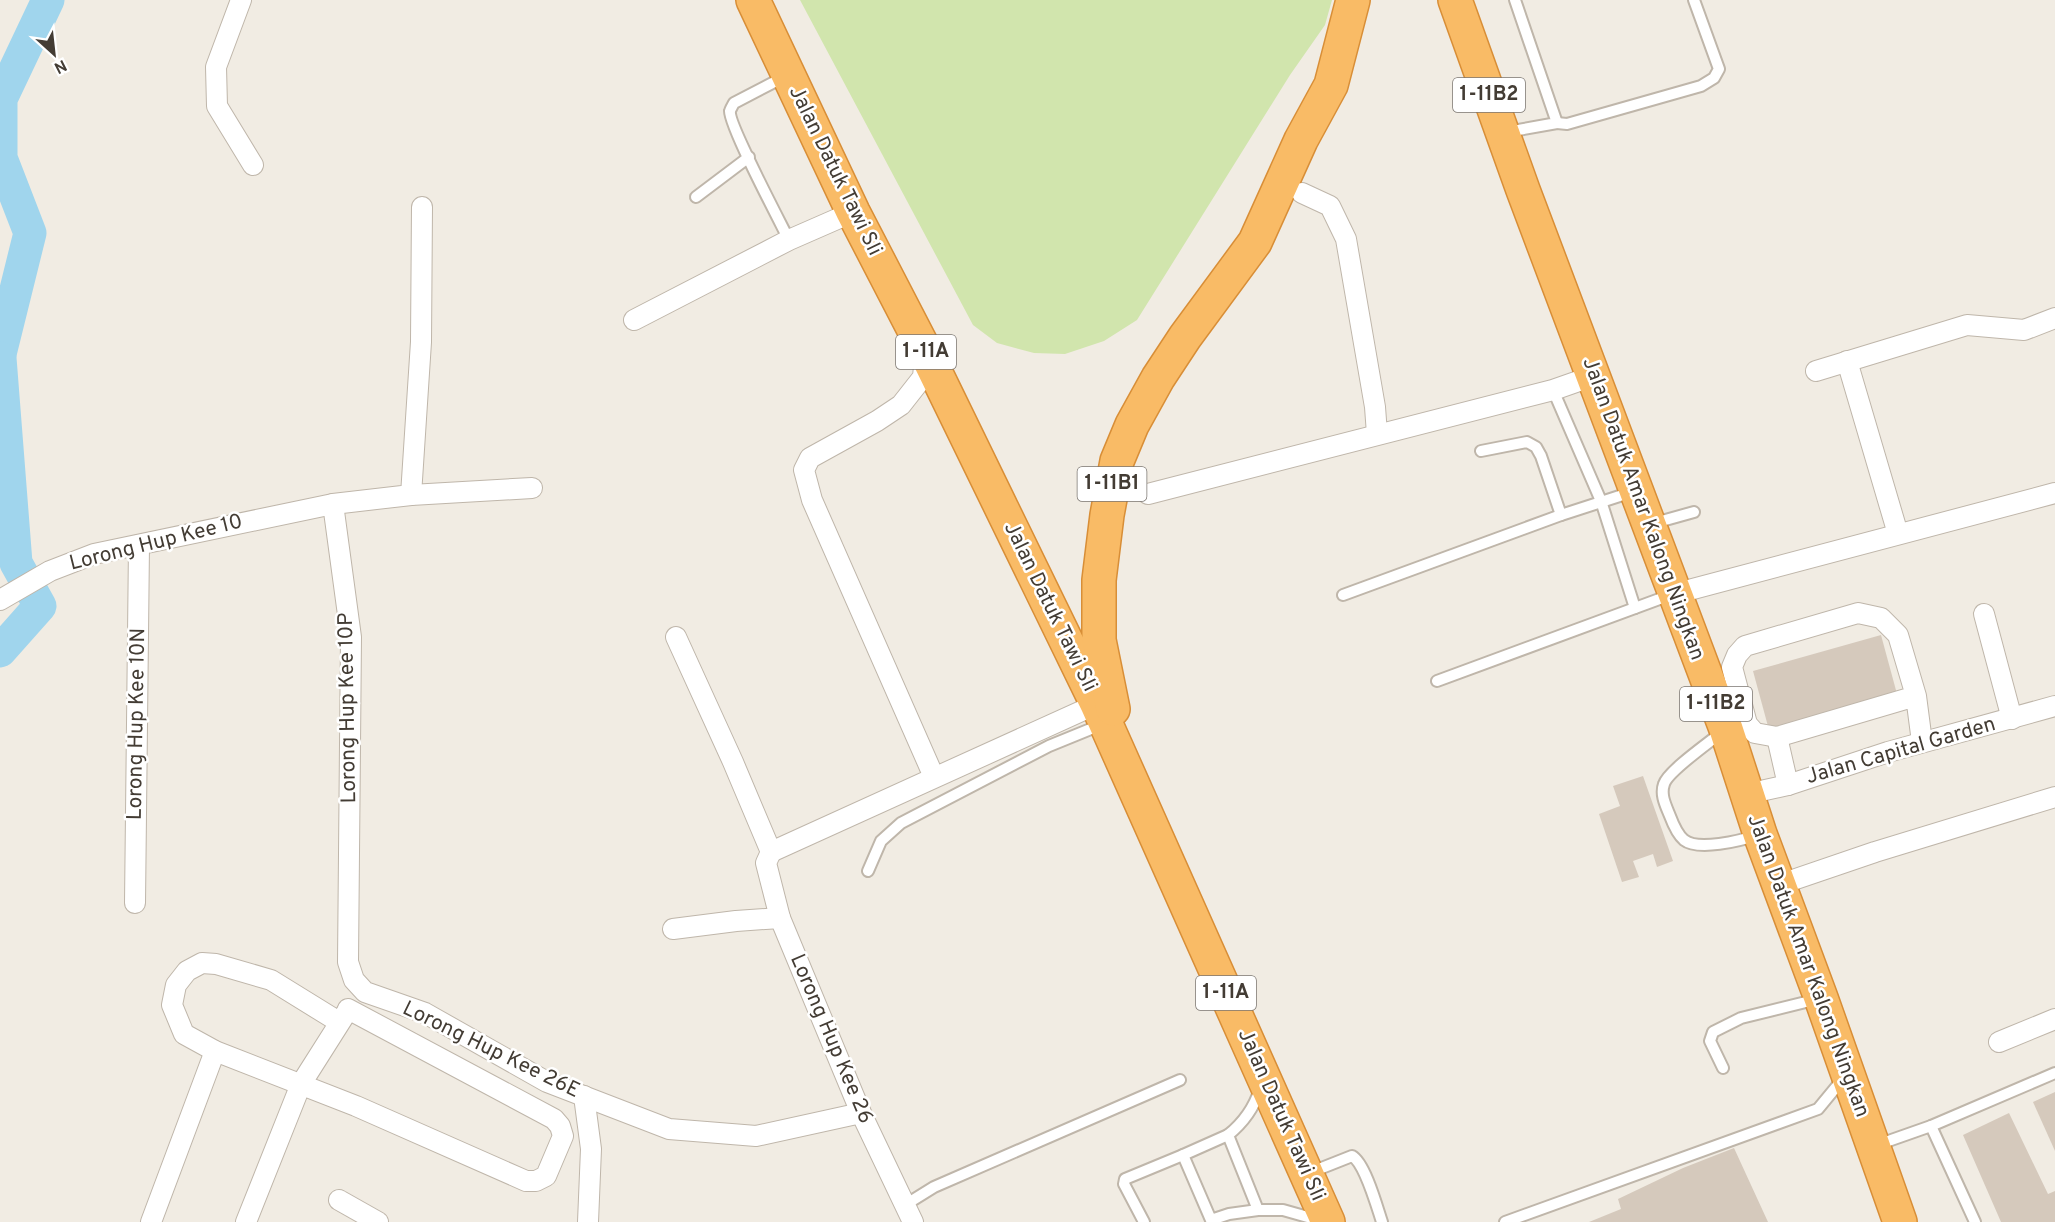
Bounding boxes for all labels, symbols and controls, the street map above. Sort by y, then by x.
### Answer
north arrow [24,24,84,84]
text: N [50,54,70,77]
road number: 1-11B2 [1453,78,1525,112]
street label: Jalan Datuk Tawi Sli [782,82,888,260]
road number: 1-11A [896,335,956,369]
street label: Jalan Datuk Amar Kalong Ningkan [1576,354,1710,664]
road number: 1-11B1 [1078,467,1146,501]
street label: Lorong Hup Kee 10 [67,508,245,578]
street label: Jalan Datuk Tawi Sli [997,518,1103,696]
street label: Lorong Hup Kee 10P [333,612,363,804]
street label: Lorong Hup Kee 10N [122,628,152,820]
road number: 1-11B2 [1680,687,1752,721]
street label: Jalan Capital Garden [1803,711,1999,791]
street label: Jalan Datuk Amar Kalong Ningkan [1741,811,1875,1121]
street label: Lorong Hup Kee 26 [783,950,879,1128]
road number: 1-11A [1196,976,1256,1010]
street label: Lorong Hup Kee 26E [398,995,584,1105]
street label: Jalan Datuk Tawi Sli [1231,1025,1331,1205]

